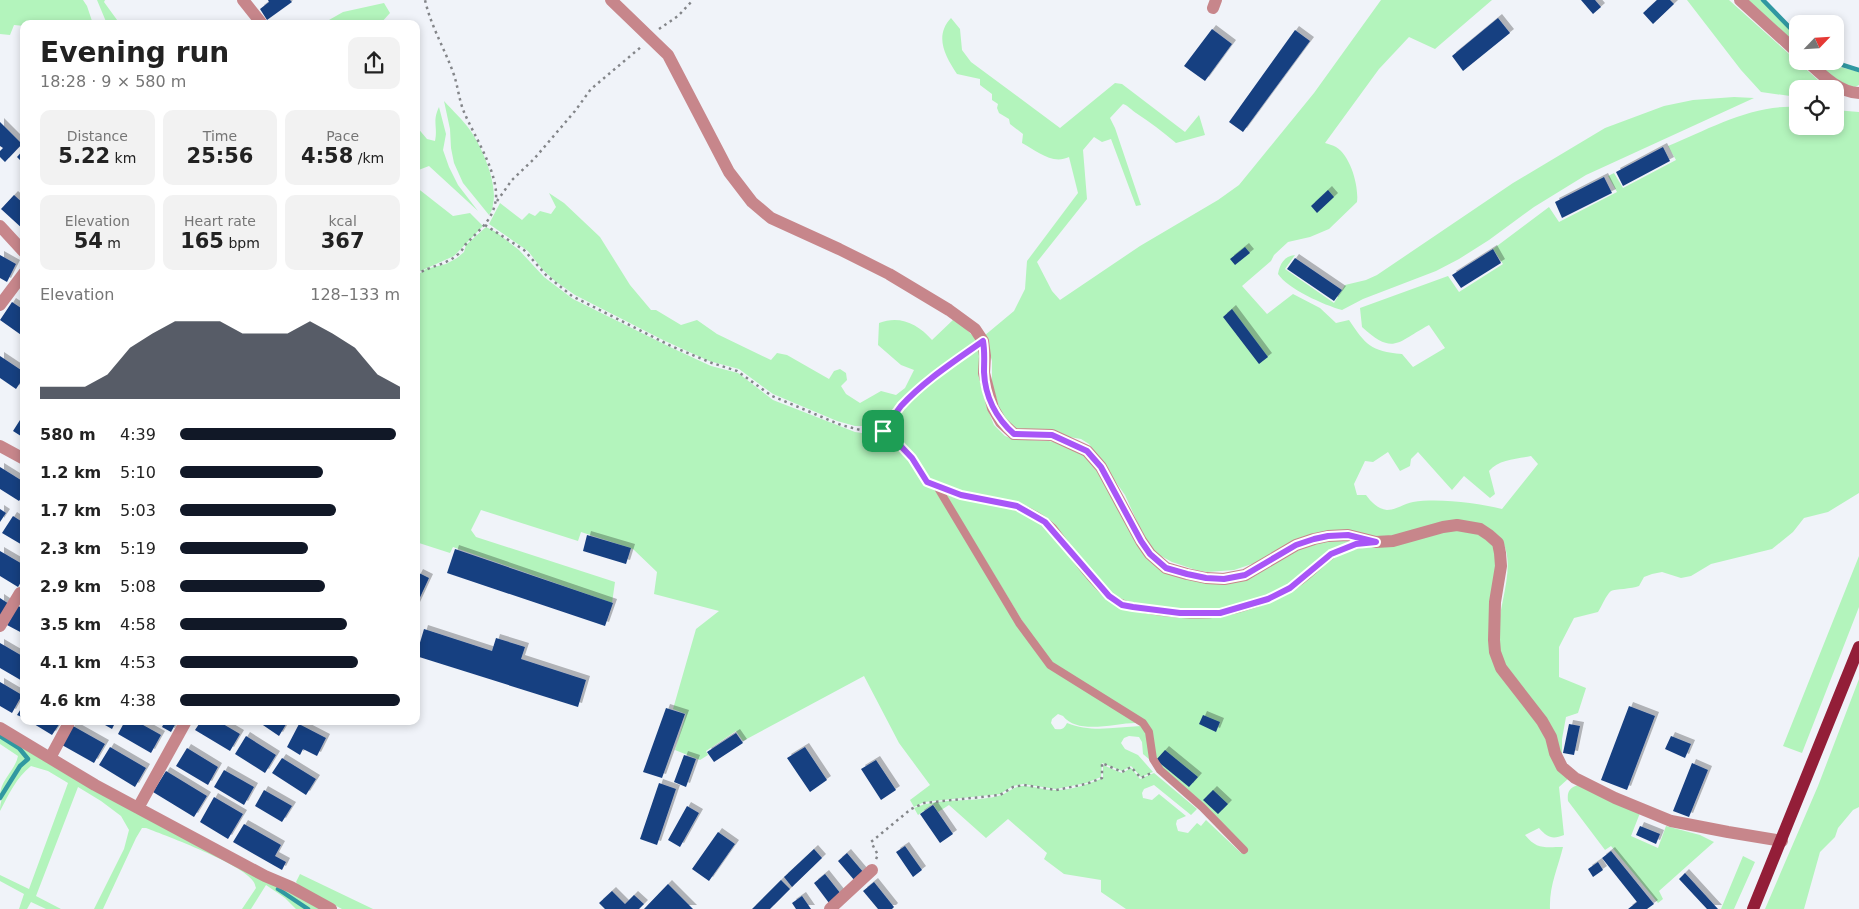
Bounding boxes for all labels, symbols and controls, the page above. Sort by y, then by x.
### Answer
north arrow [1789,15,1844,70]
map controls [1789,15,1844,135]
text: Evening run [40,36,229,69]
button: share [348,37,400,89]
text: 18:28 · 9 × 580 m [40,72,186,91]
button: locate [1789,80,1844,135]
text: Distance [67,128,128,144]
text: Time [203,128,237,144]
text: Pace [326,128,359,144]
text: 5.22 [58,144,110,168]
text: 25:56 [187,144,253,168]
text: 4:58 [301,144,353,168]
text: km [110,150,136,166]
text: /km [353,150,384,166]
text: Elevation [65,213,130,229]
text: Heart rate [184,213,256,229]
text: kcal [329,213,357,229]
text: 54 [74,229,103,253]
text: 165 [180,229,224,253]
text: 367 [321,229,365,253]
text: m [103,235,121,251]
text: bpm [224,235,260,251]
text: Elevation [40,285,114,304]
text: 128–133 m [310,285,400,304]
pin [862,410,904,452]
icon: arrive [869,417,897,445]
text: 580 m [40,425,96,444]
text: 4:39 [120,425,156,444]
text: 1.2 km [40,463,101,482]
text: 5:10 [120,463,156,482]
text: 1.7 km [40,501,101,520]
text: 5:03 [120,501,156,520]
text: 2.3 km [40,539,101,558]
text: 5:19 [120,539,156,558]
text: 2.9 km [40,577,101,596]
text: 5:08 [120,577,156,596]
text: 3.5 km [40,615,101,634]
text: 4:58 [120,615,156,634]
text: 4.1 km [40,653,101,672]
text: 4:53 [120,653,156,672]
text: 4.6 km [40,691,101,710]
text: 4:38 [120,691,156,710]

